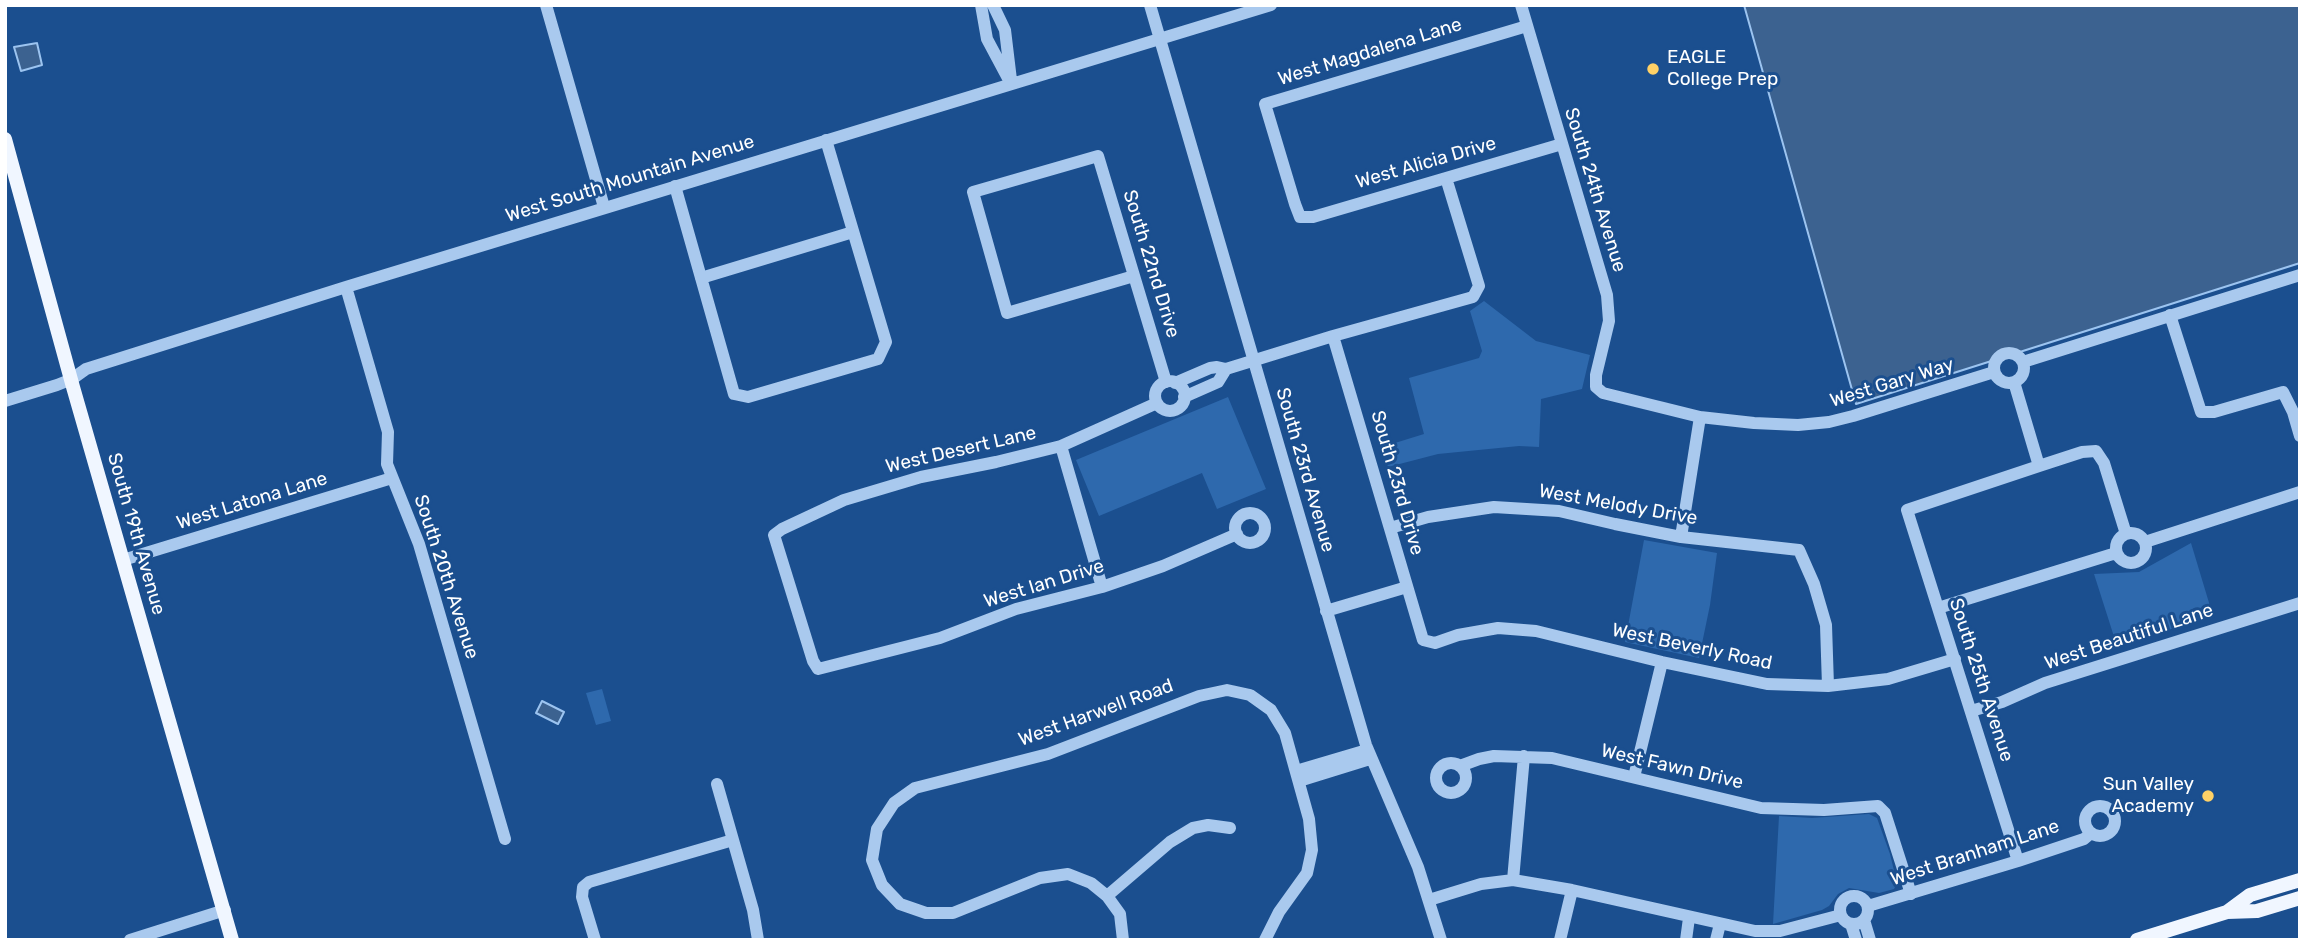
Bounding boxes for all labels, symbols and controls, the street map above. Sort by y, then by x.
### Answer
street label: West Magdalena Lane [1275,13,1465,91]
place label: EAGLE College Prep [1667,47,1778,91]
marker: EAGLE College Prep [1645,61,1661,77]
street label: South 24th Avenue [1559,105,1631,275]
street label: West South Mountain Avenue [503,130,757,228]
street label: West Alicia Drive [1353,132,1499,194]
street label: South 22nd Drive [1118,187,1184,341]
street label: West Gary Way [1827,353,1957,413]
street label: South 23rd Avenue [1271,385,1339,555]
street label: South 23rd Drive [1365,408,1429,558]
street label: West Desert Lane [883,422,1039,478]
street label: South 19th Avenue [102,450,170,618]
street label: West Latona Lane [174,467,330,535]
street label: West Melody Drive [1537,480,1699,530]
street label: South 20th Avenue [409,492,483,662]
street label: West Ian Drive [981,555,1107,613]
street label: South 25th Avenue [1944,595,2018,765]
street label: West Beautiful Lane [2042,599,2216,675]
street label: West Beverly Road [1610,619,1774,675]
street label: West Harwell Road [1016,674,1176,752]
street label: West Fawn Drive [1599,740,1745,794]
place label: Sun Valley Academy [2103,774,2194,818]
marker: Sun Valley Academy [2200,788,2216,804]
street label: West Branham Lane [1888,815,2062,891]

